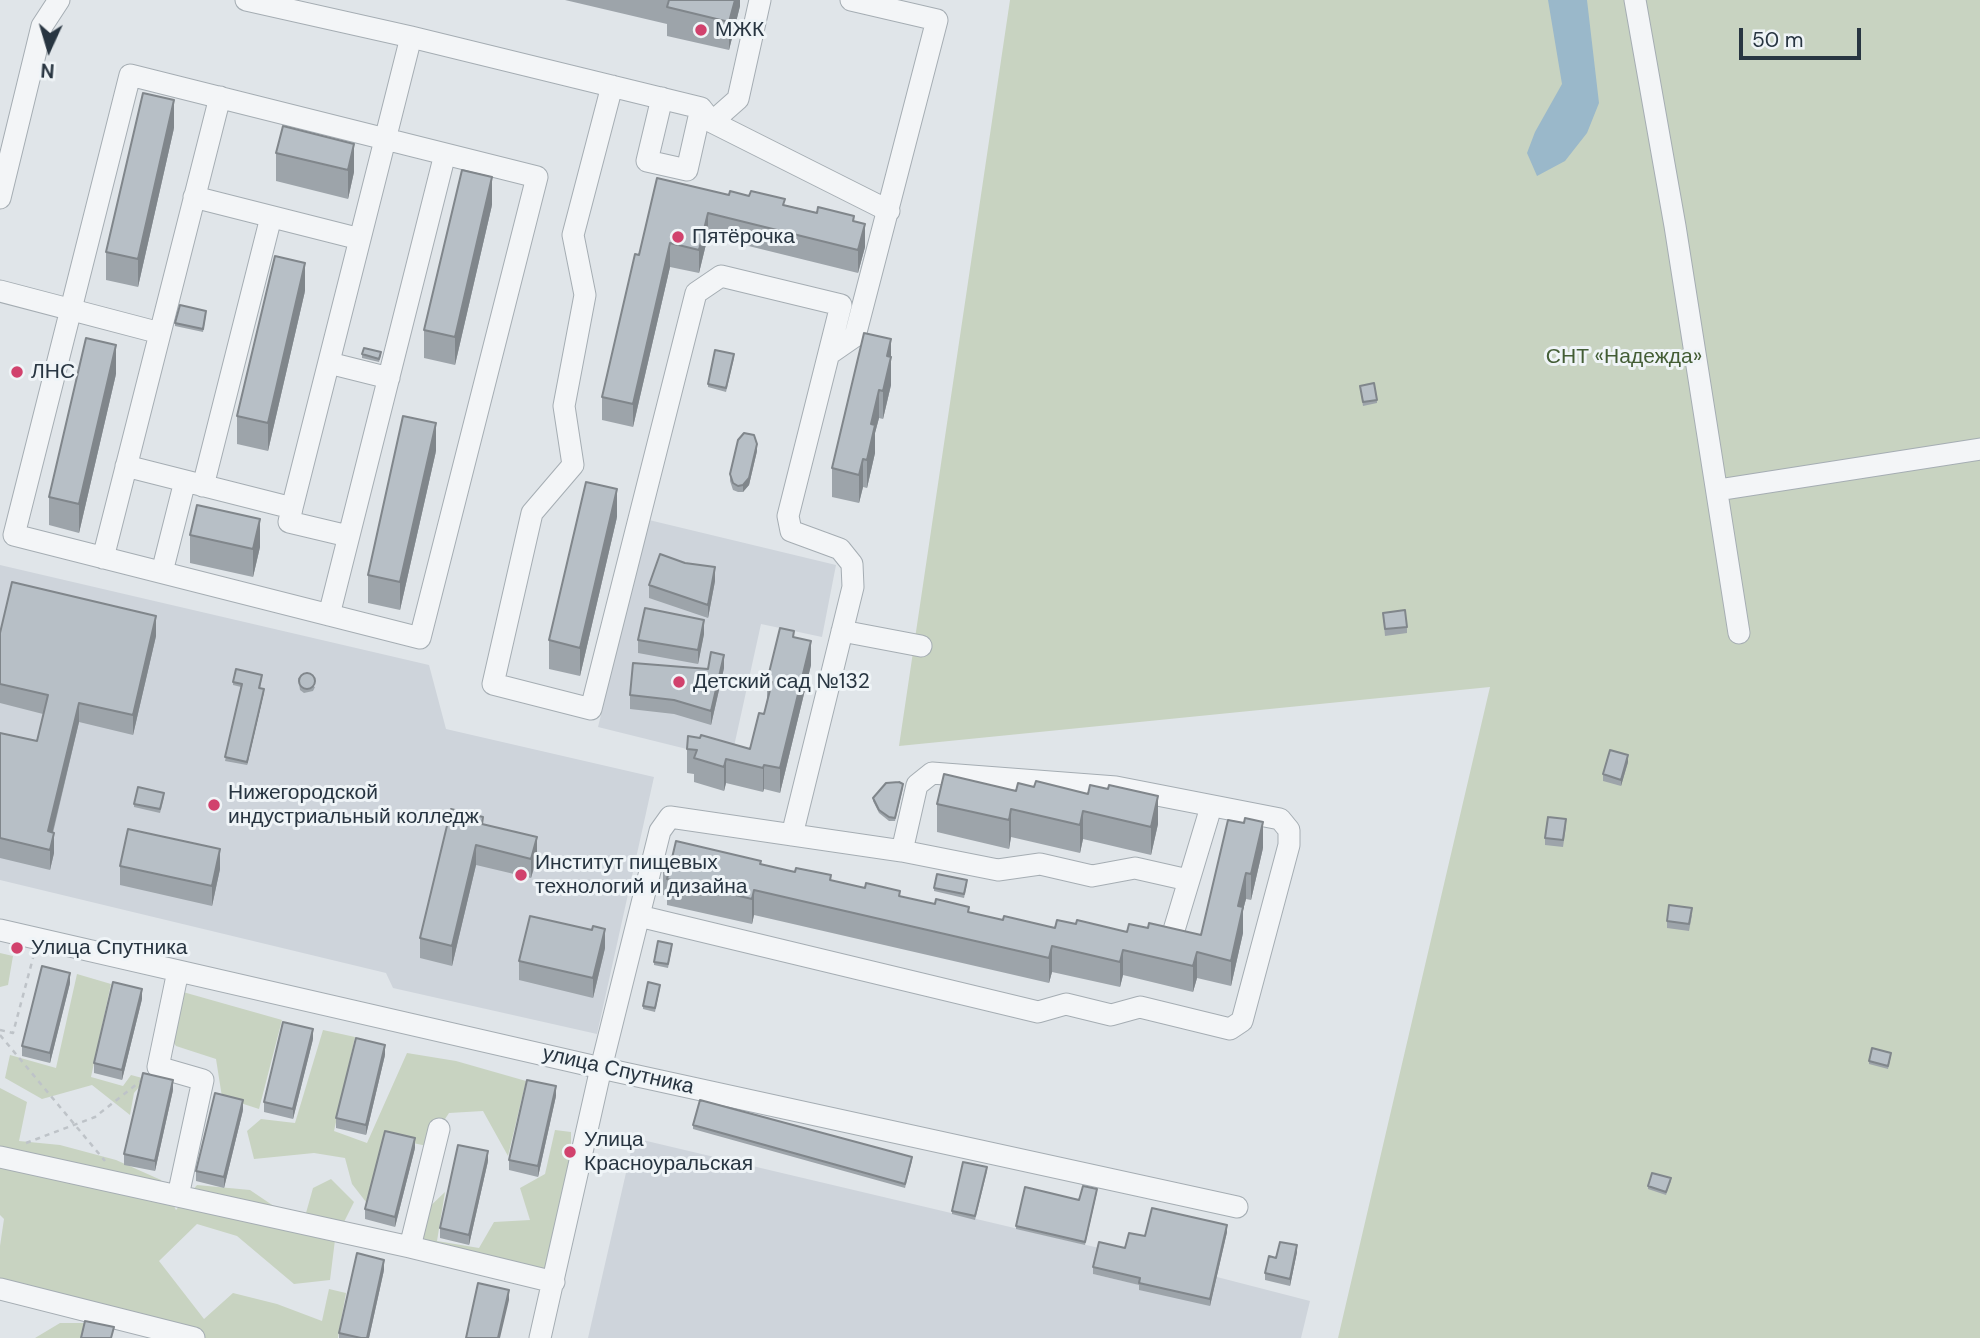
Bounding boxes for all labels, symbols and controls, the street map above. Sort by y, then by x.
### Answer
north arrow [14,14,84,84]
scale bar [1742,14,1864,58]
place label: МЖК [715,17,764,43]
marker: МЖК [693,22,709,38]
text: 50 m [1752,26,1803,54]
text: N [40,57,55,83]
place label: Пятёрочка [692,224,795,250]
marker: Пятёрочка [670,229,686,245]
park label: СНТ «Надежда» [1546,344,1702,370]
place label: ЛНС [31,359,75,385]
marker: ЛНС [9,364,25,380]
place label: Детский сад №132 [693,669,870,695]
marker: Детский сад №132 [671,674,687,690]
place label: Нижегородской индустриальный колледж [228,780,479,830]
marker: Нижегородской индустриальный колледж [206,797,222,813]
place label: Институт пищевых технологий и дизайна [535,850,747,900]
marker: Институт пищевых технологий и дизайна [513,867,529,883]
place label: Улица Спутника [31,935,188,961]
marker: Улица Спутника [9,940,25,956]
street label: улица Спутника [540,1041,696,1101]
place label: Улица Красноуральская [584,1127,753,1177]
marker: Улица Красноуральская [562,1144,578,1160]

